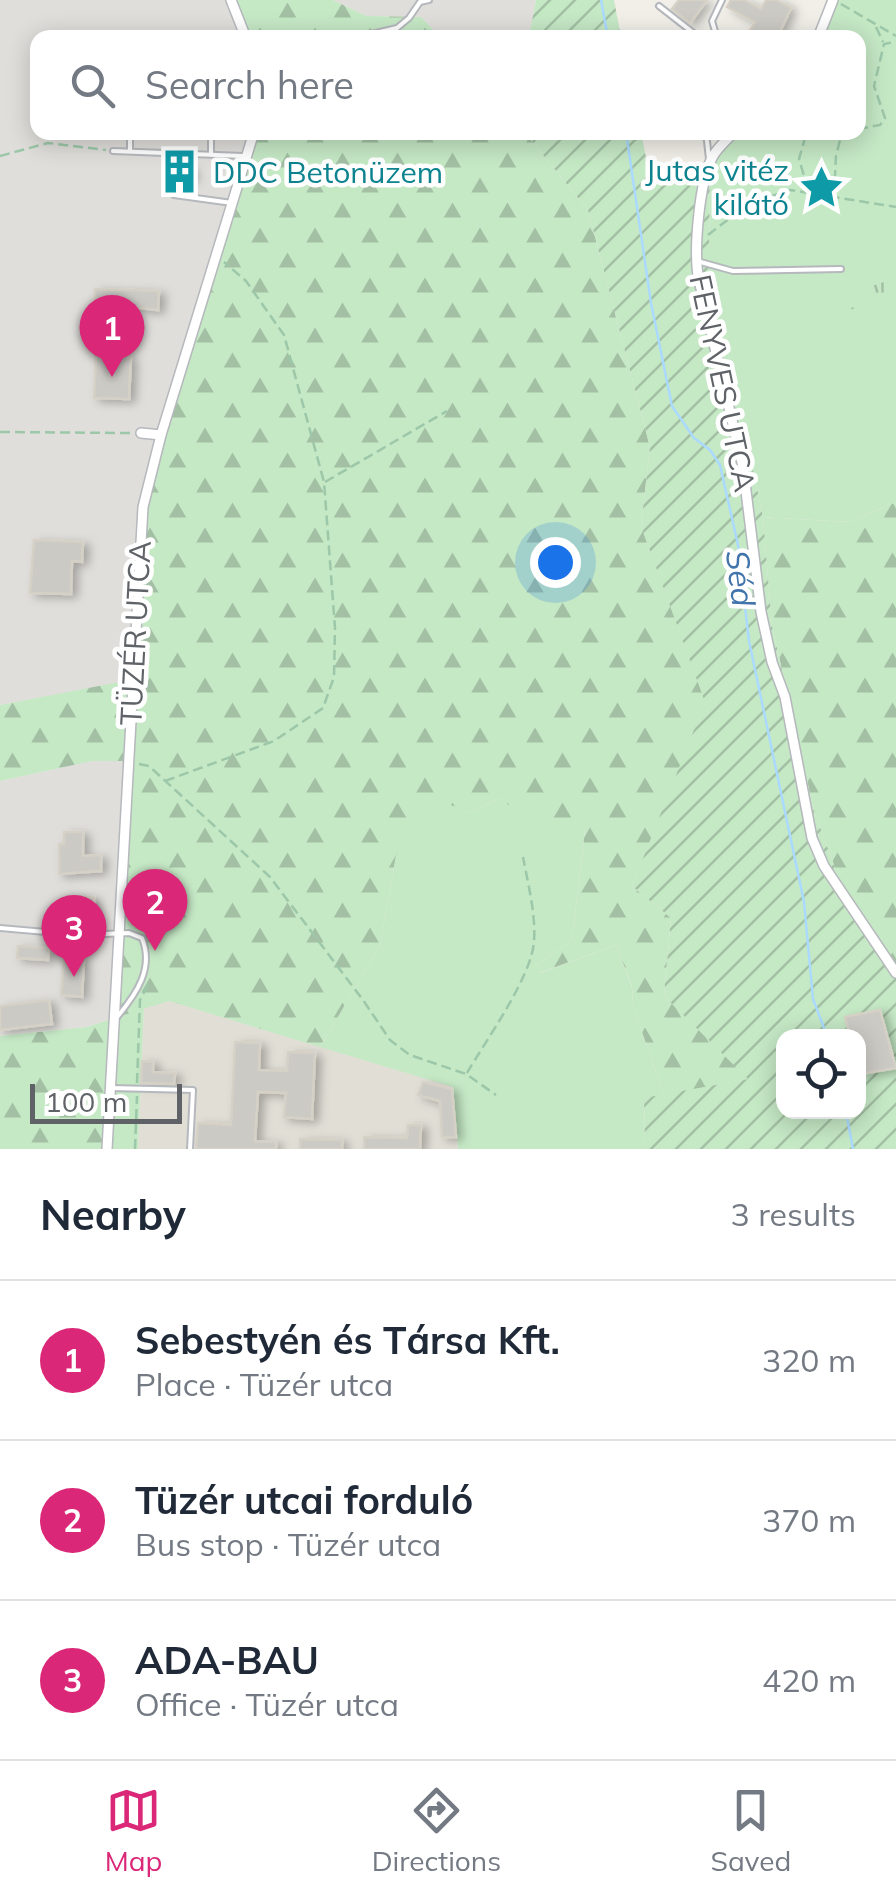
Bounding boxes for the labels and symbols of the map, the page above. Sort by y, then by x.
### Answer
building icon: DDC Betonüzem [156,148,204,196]
place label: Jutas vitéz kilátó [645,151,789,223]
place label: DDC Betonüzem [213,153,443,191]
place icon: Jutas vitéz kilátó [798,163,846,211]
street label: FENYVES UTCA [681,271,765,495]
pin: 1 [80,294,144,377]
your location [530,537,581,588]
street label: TÜZÉR UTCA [111,540,159,726]
water label: Séd [718,547,764,609]
pin: 2 [122,868,188,951]
pin: 3 [42,894,106,977]
scale bar [30,1079,182,1124]

